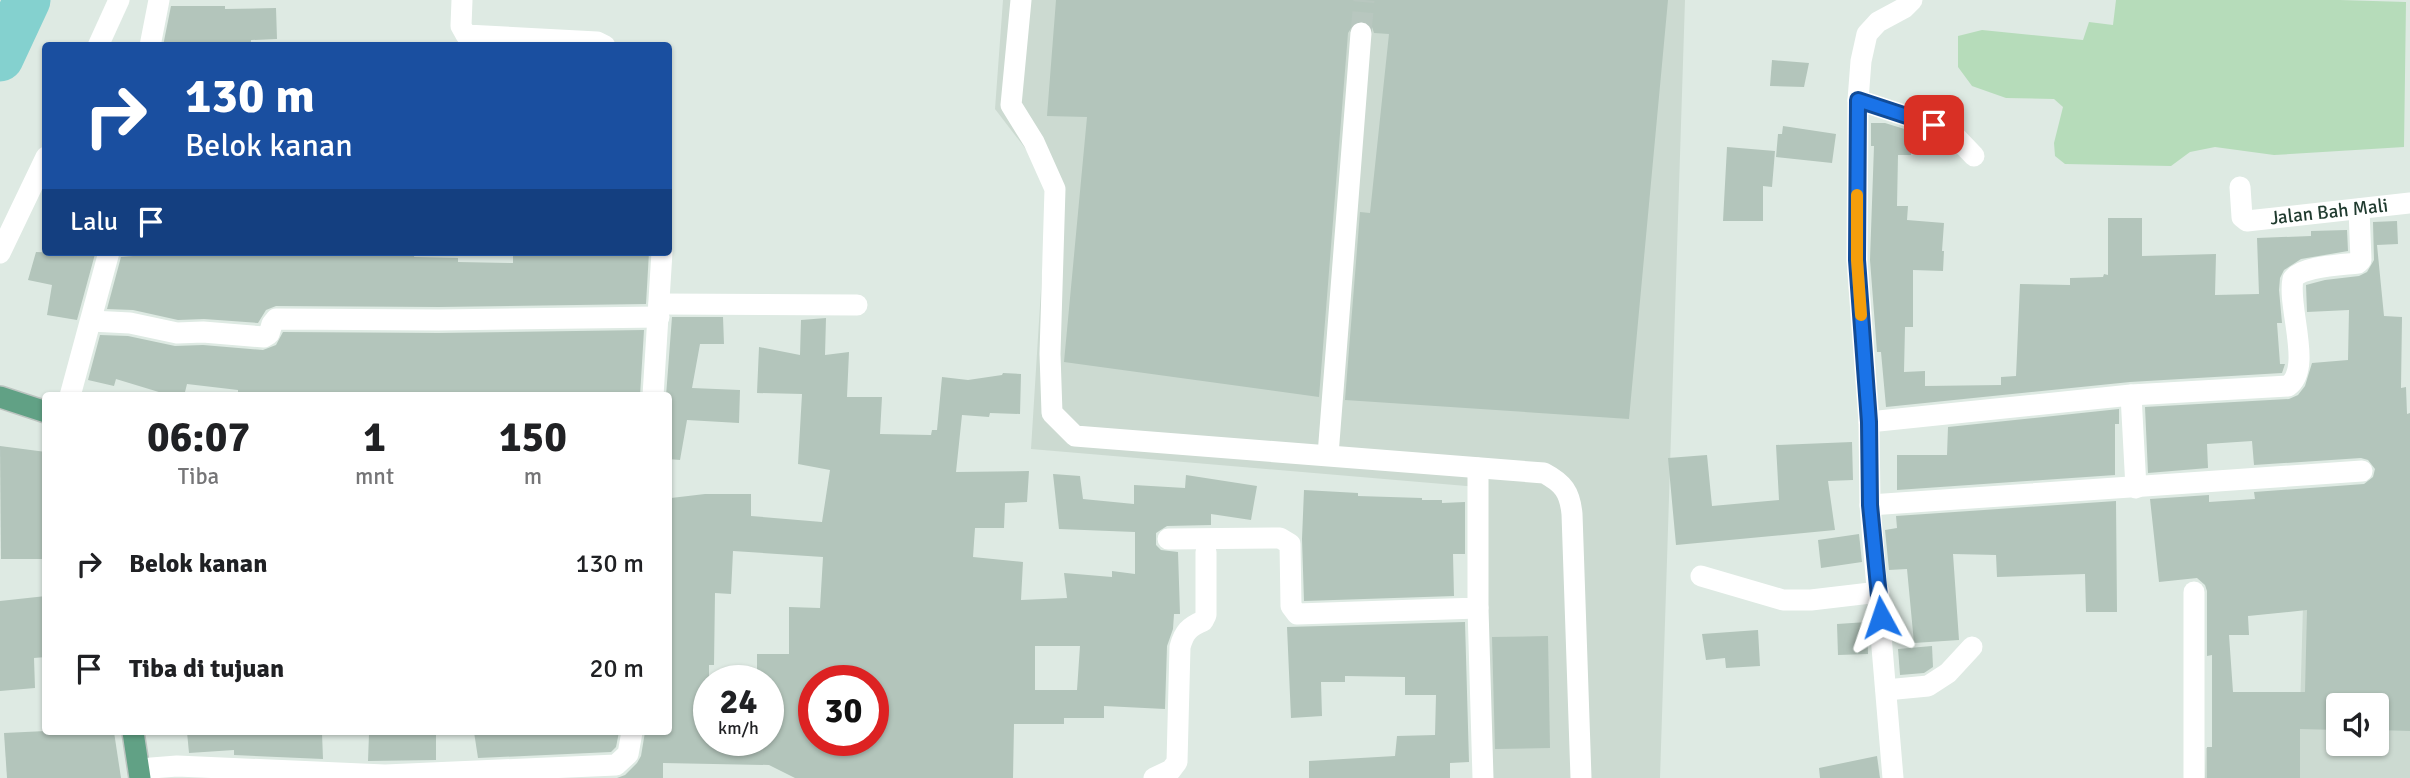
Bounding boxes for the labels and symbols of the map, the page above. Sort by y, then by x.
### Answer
pin [1904,95,1964,155]
street label: Jalan Bah Mali [2269,193,2389,230]
position arrow [1844,580,1918,654]
speed limit sign: 30 [798,665,889,756]

